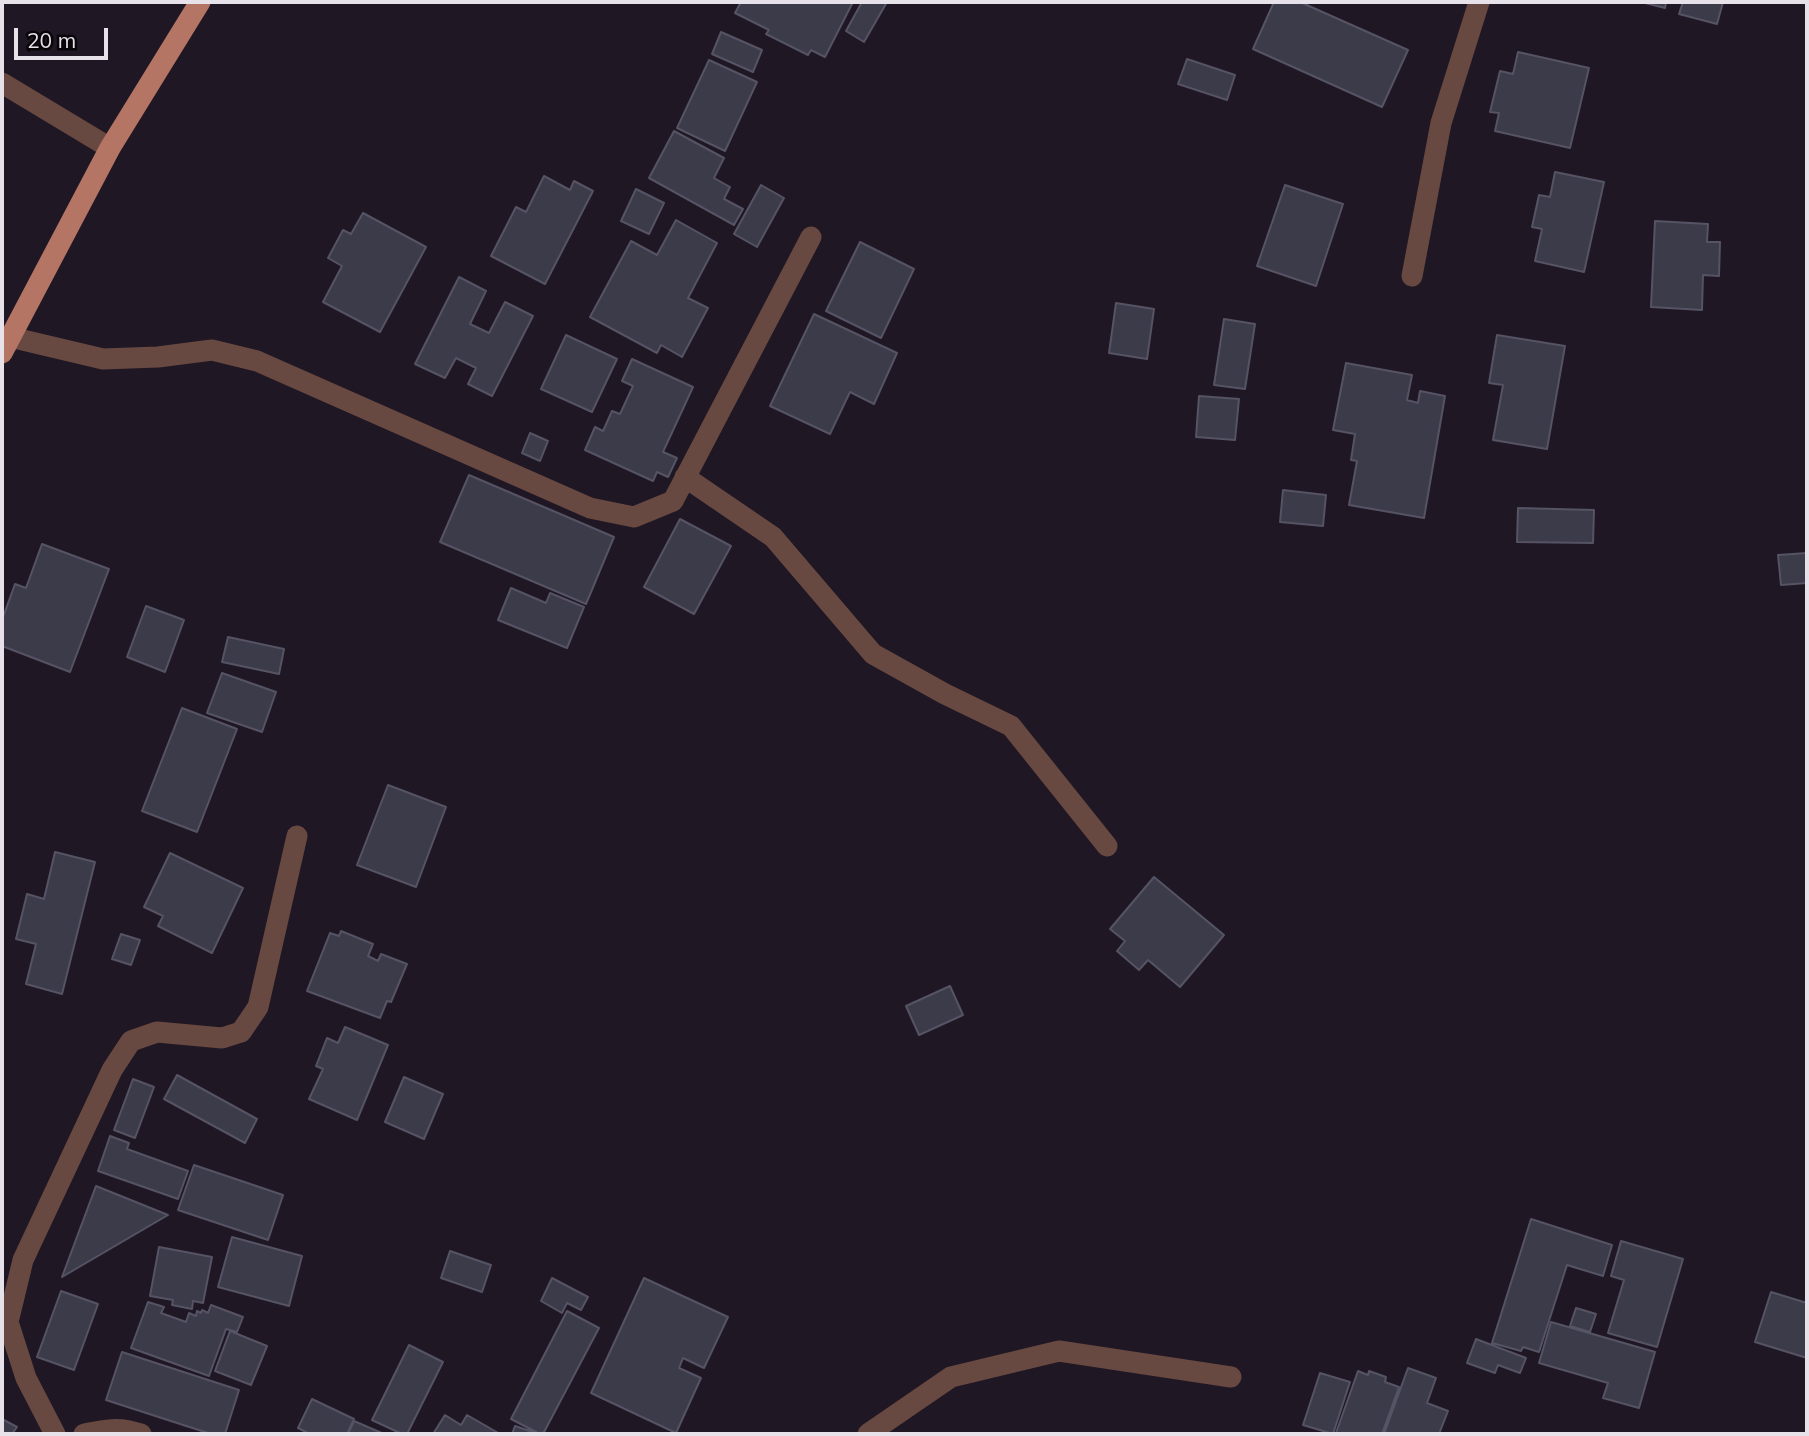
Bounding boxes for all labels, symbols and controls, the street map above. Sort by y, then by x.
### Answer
scale bar [18,14,112,58]
text: 20 m [27,27,76,53]

